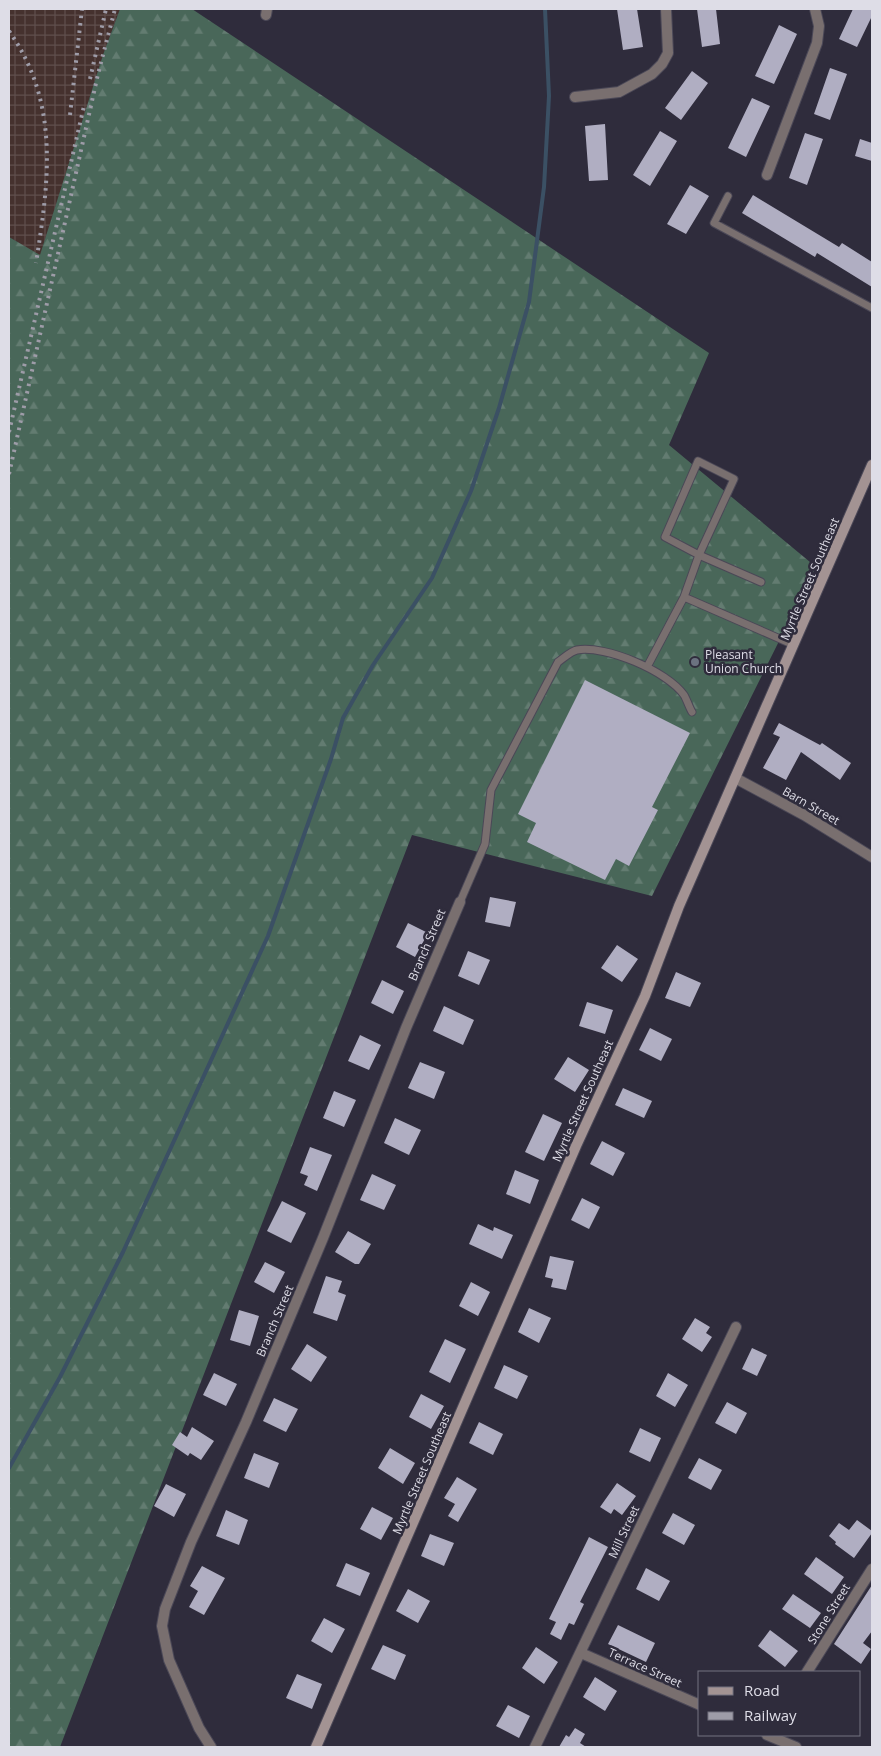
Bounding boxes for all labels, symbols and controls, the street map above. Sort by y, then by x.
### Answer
street label: Myrtle Street Southeast [776,515,843,643]
place label: Pleasant Union Church [705,646,782,677]
marker: Pleasant Union Church [689,656,701,668]
street label: Barn Street [780,782,843,829]
street label: Branch Street [404,906,449,983]
street label: Myrtle Street Southeast [548,1037,617,1164]
street label: Branch Street [252,1282,297,1359]
street label: Myrtle Street Southeast [388,1409,455,1537]
street label: Mill Street [604,1503,643,1561]
street label: Stone Street [803,1580,854,1647]
street label: Terrace Street [606,1644,685,1691]
legend [698,1671,861,1736]
text: Road [744,1680,780,1700]
text: Railway [744,1705,797,1725]

